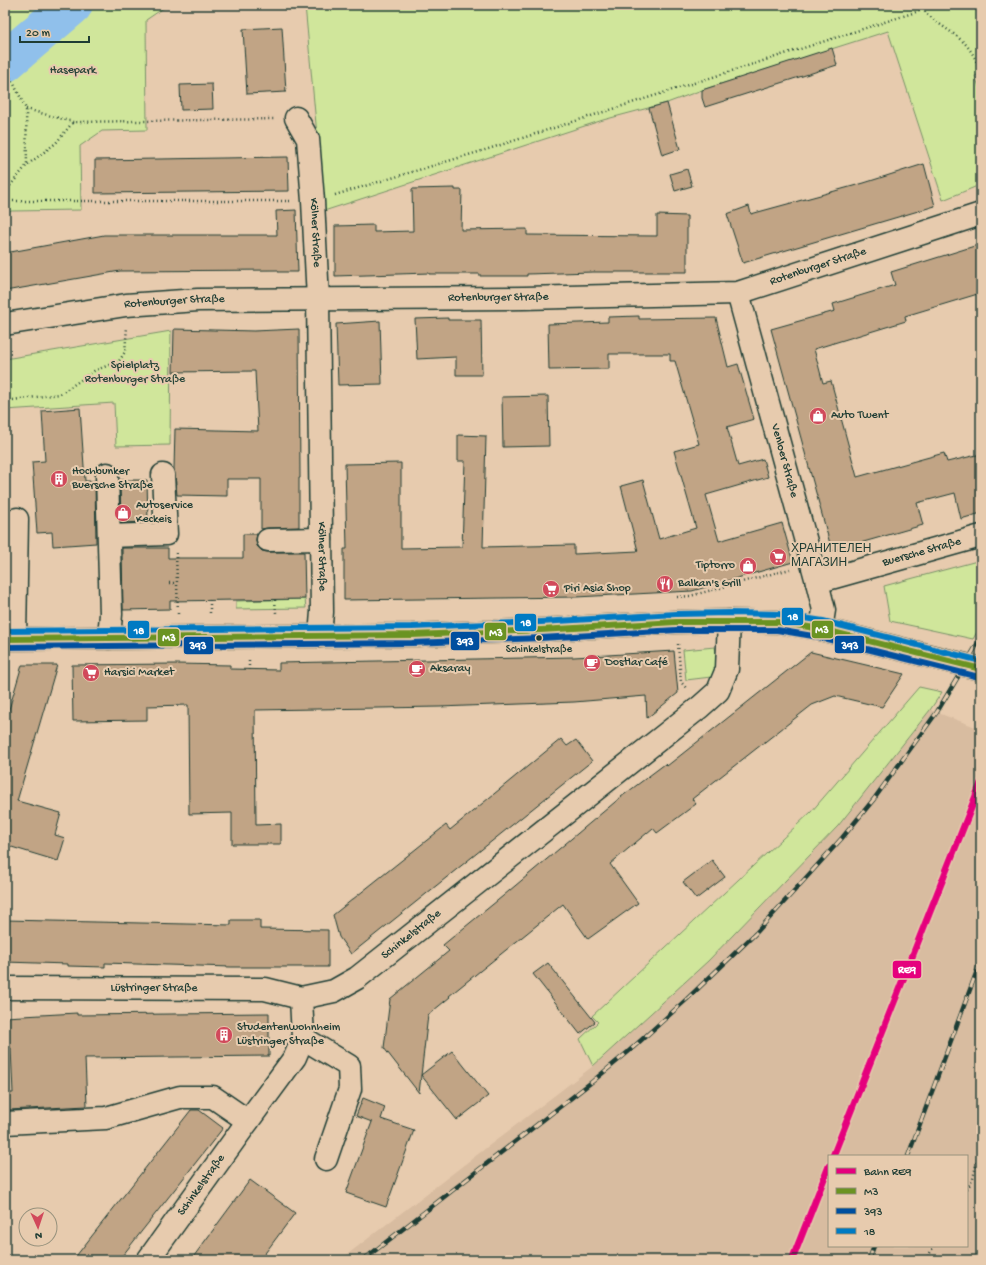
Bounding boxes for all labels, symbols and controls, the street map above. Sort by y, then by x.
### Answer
scale bar [20,18,89,44]
text: 20 m [26,27,51,41]
park label: Hasepark [50,64,98,78]
street label: Kölner Straße [306,198,323,268]
street label: Rotenburger Straße [768,244,869,289]
street label: Rotenburger Straße [448,290,550,305]
street label: Rotenburger Straße [124,293,225,312]
park label: Spielplatz Rotenburger Straße [85,359,186,387]
shop icon: Auto Twent [808,406,828,426]
place label: Auto Twent [831,409,889,423]
street label: Venloer Straße [767,422,801,500]
place label: Hochbunker Buersche Straße [71,465,154,493]
building icon: Hochbunker Buersche Straße [49,469,69,489]
place label: Autoservice Keckeis [136,499,194,527]
shop icon: Autoservice Keckeis [113,503,133,523]
street label: Kölner Straße [314,522,329,592]
street label: Buersche Straße [880,535,964,571]
place label: ХРАНИТЕЛЕН МАГАЗИН [791,543,871,571]
supermarket icon: ХРАНИТЕЛЕН МАГАЗИН [768,547,788,567]
shop icon: Tiptorro [738,556,758,576]
place label: Tiptorro [695,559,735,573]
restaurant icon: Balkan's Grill [655,574,675,594]
place label: Balkan's Grill [677,577,742,591]
supermarket icon: Piri Asia Shop [541,579,561,599]
place label: Piri Asia Shop [563,582,631,596]
line badge: 18 [781,607,804,626]
text: 18 [787,612,798,624]
line badge: 18 [514,613,537,632]
text: 18 [520,618,531,630]
line badge: 18 [127,620,150,639]
line badge: M3 [811,620,834,639]
line badge: M3 [484,622,507,641]
text: M3 [815,625,829,637]
text: 18 [133,626,144,638]
line badge: M3 [157,628,180,647]
text: M3 [489,628,503,640]
line badge: 393 [450,631,480,651]
text: M3 [162,633,176,645]
marker: Schinkelstraße [534,633,544,643]
line badge: 393 [834,635,865,654]
line badge: 393 [183,636,214,655]
text: 393 [456,637,474,649]
text: 393 [189,641,207,653]
text: 393 [841,641,859,653]
place label: Schinkelstraße [506,644,572,656]
cafe icon: Dostlar Café [582,653,602,673]
place label: Dostlar Café [604,656,669,670]
cafe icon: Aksaray [407,659,427,679]
place label: Aksaray [430,662,470,676]
supermarket icon: Harsici Market [81,663,101,683]
place label: Harsici Market [104,666,175,680]
street label: Schinkelstraße [379,906,445,963]
line badge: RE9 [892,960,922,979]
text: RE9 [897,965,917,977]
street label: Lüstringer Straße [110,981,198,996]
place label: Studentenwohnheim Lüstringer Straße [237,1021,341,1049]
building icon: Studentenwohnheim Lüstringer Straße [214,1025,234,1045]
street label: Schinkelstraße [175,1151,229,1219]
legend [828,1155,968,1247]
text: Bahn RE9 [863,1166,912,1180]
text: M3 [864,1186,879,1200]
text: 393 [863,1206,882,1220]
north arrow [18,1207,58,1247]
text: 18 [863,1226,876,1240]
text: N [35,1229,42,1241]

